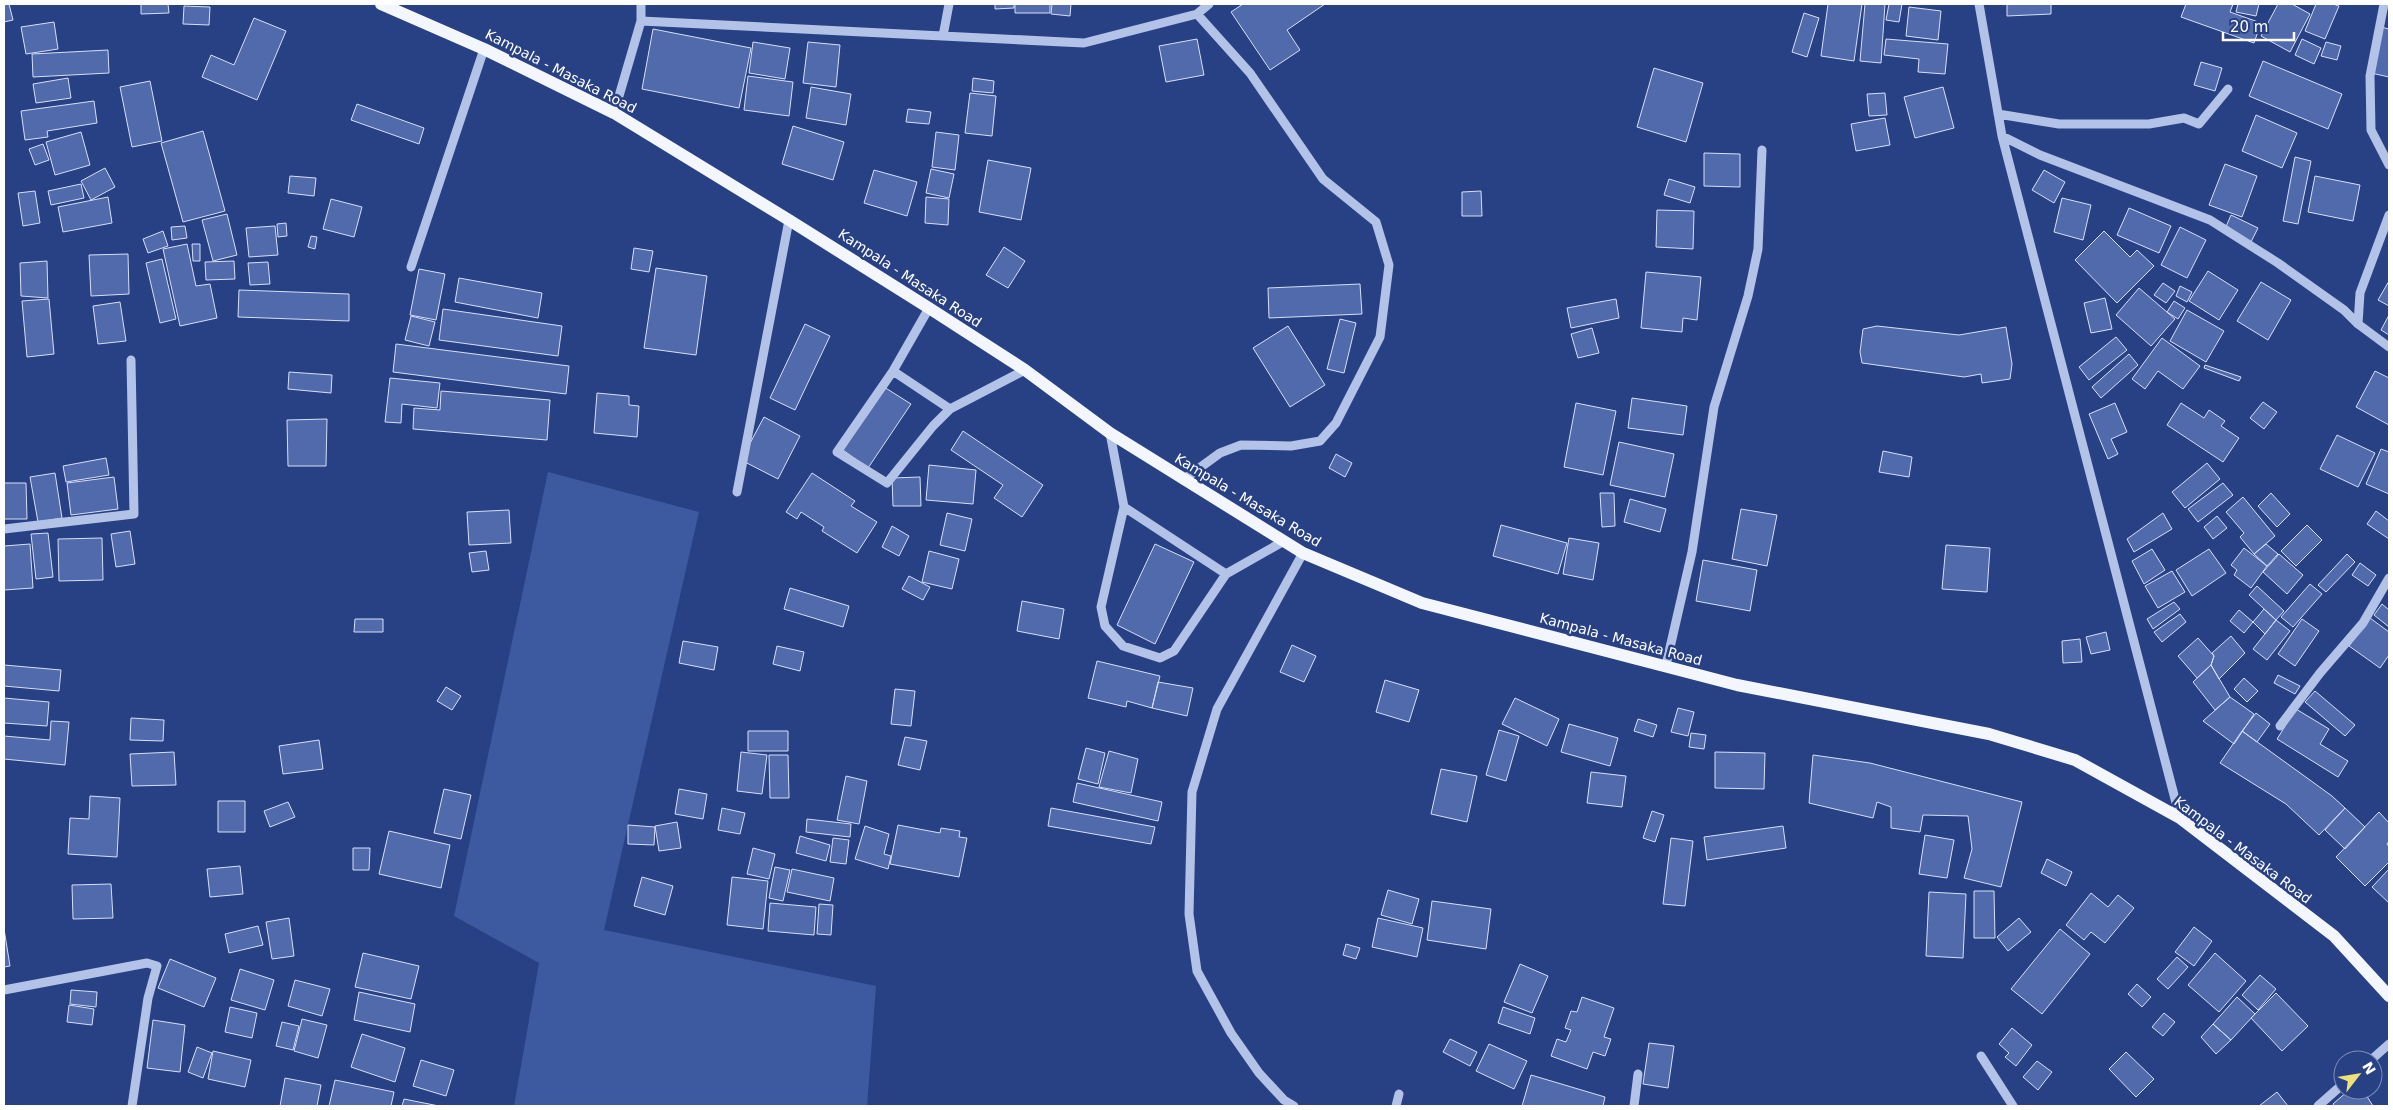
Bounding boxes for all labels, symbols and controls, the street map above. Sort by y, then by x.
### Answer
scale bar [2223,10,2294,42]
text: 20 m [2230,18,2268,36]
street label: Kampala - Masaka Road [483,26,639,116]
street label: Kampala - Masaka Road [835,226,985,330]
street label: Kampala - Masaka Road [1172,450,1324,550]
street label: Kampala - Masaka Road [1538,610,1704,668]
street label: Kampala - Masaka Road [2171,793,2315,907]
north arrow [2333,1050,2383,1100]
text: N [2359,1059,2379,1077]

